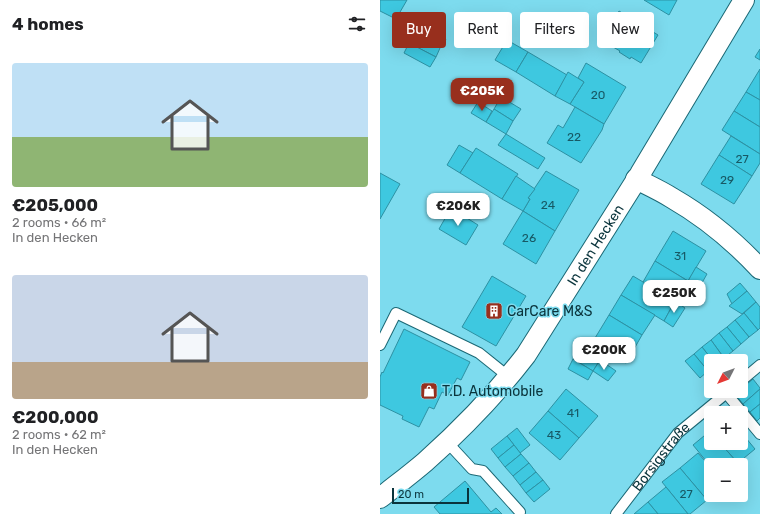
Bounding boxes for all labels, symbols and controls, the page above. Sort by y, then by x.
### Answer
chip: Buy [392,12,446,48]
chip: Rent [454,12,512,48]
chip: Filters [520,12,589,48]
chip: New [597,12,654,48]
icon: filters [346,13,368,35]
text: 4 homes [12,14,84,34]
pin: €205K [454,78,510,112]
text: €205K [460,83,504,98]
house number: 20 [591,88,605,102]
icon: home [154,89,226,161]
house number: 22 [567,130,581,144]
house number: 27 [735,152,749,166]
house number: 29 [720,173,734,187]
pin: €206K [430,193,486,227]
text: €205,000 [12,195,98,215]
text: €206K [436,198,480,213]
house number: 24 [541,198,556,212]
street label: In den Hecken [563,201,627,289]
text: 2 rooms · 66 m² [12,215,106,230]
text: In den Hecken [12,230,98,245]
house number: 26 [522,231,536,245]
house number: 31 [674,249,686,263]
pin: €250K [646,280,702,314]
text: €250K [652,285,696,300]
icon: home [154,301,226,373]
building icon: CarCare M&S [484,301,504,321]
place label: CarCare M&S [507,303,593,320]
pin: €200K [576,337,632,371]
text: €200K [582,342,626,357]
north arrow [704,354,748,398]
map controls [704,354,748,502]
shop icon: T.D. Automobile [419,381,439,401]
place label: T.D. Automobile [442,383,543,400]
house number: 41 [567,406,579,420]
button: + [704,406,748,450]
text: €200,000 [12,407,99,427]
street label: Borsigstraße [628,418,693,494]
text: 2 rooms · 62 m² [12,427,106,442]
house number: 43 [547,428,561,442]
text: In den Hecken [12,442,98,457]
button: − [704,458,748,502]
scale bar [392,486,469,505]
house number: 27 [679,487,693,501]
text: 20 m [398,488,424,501]

